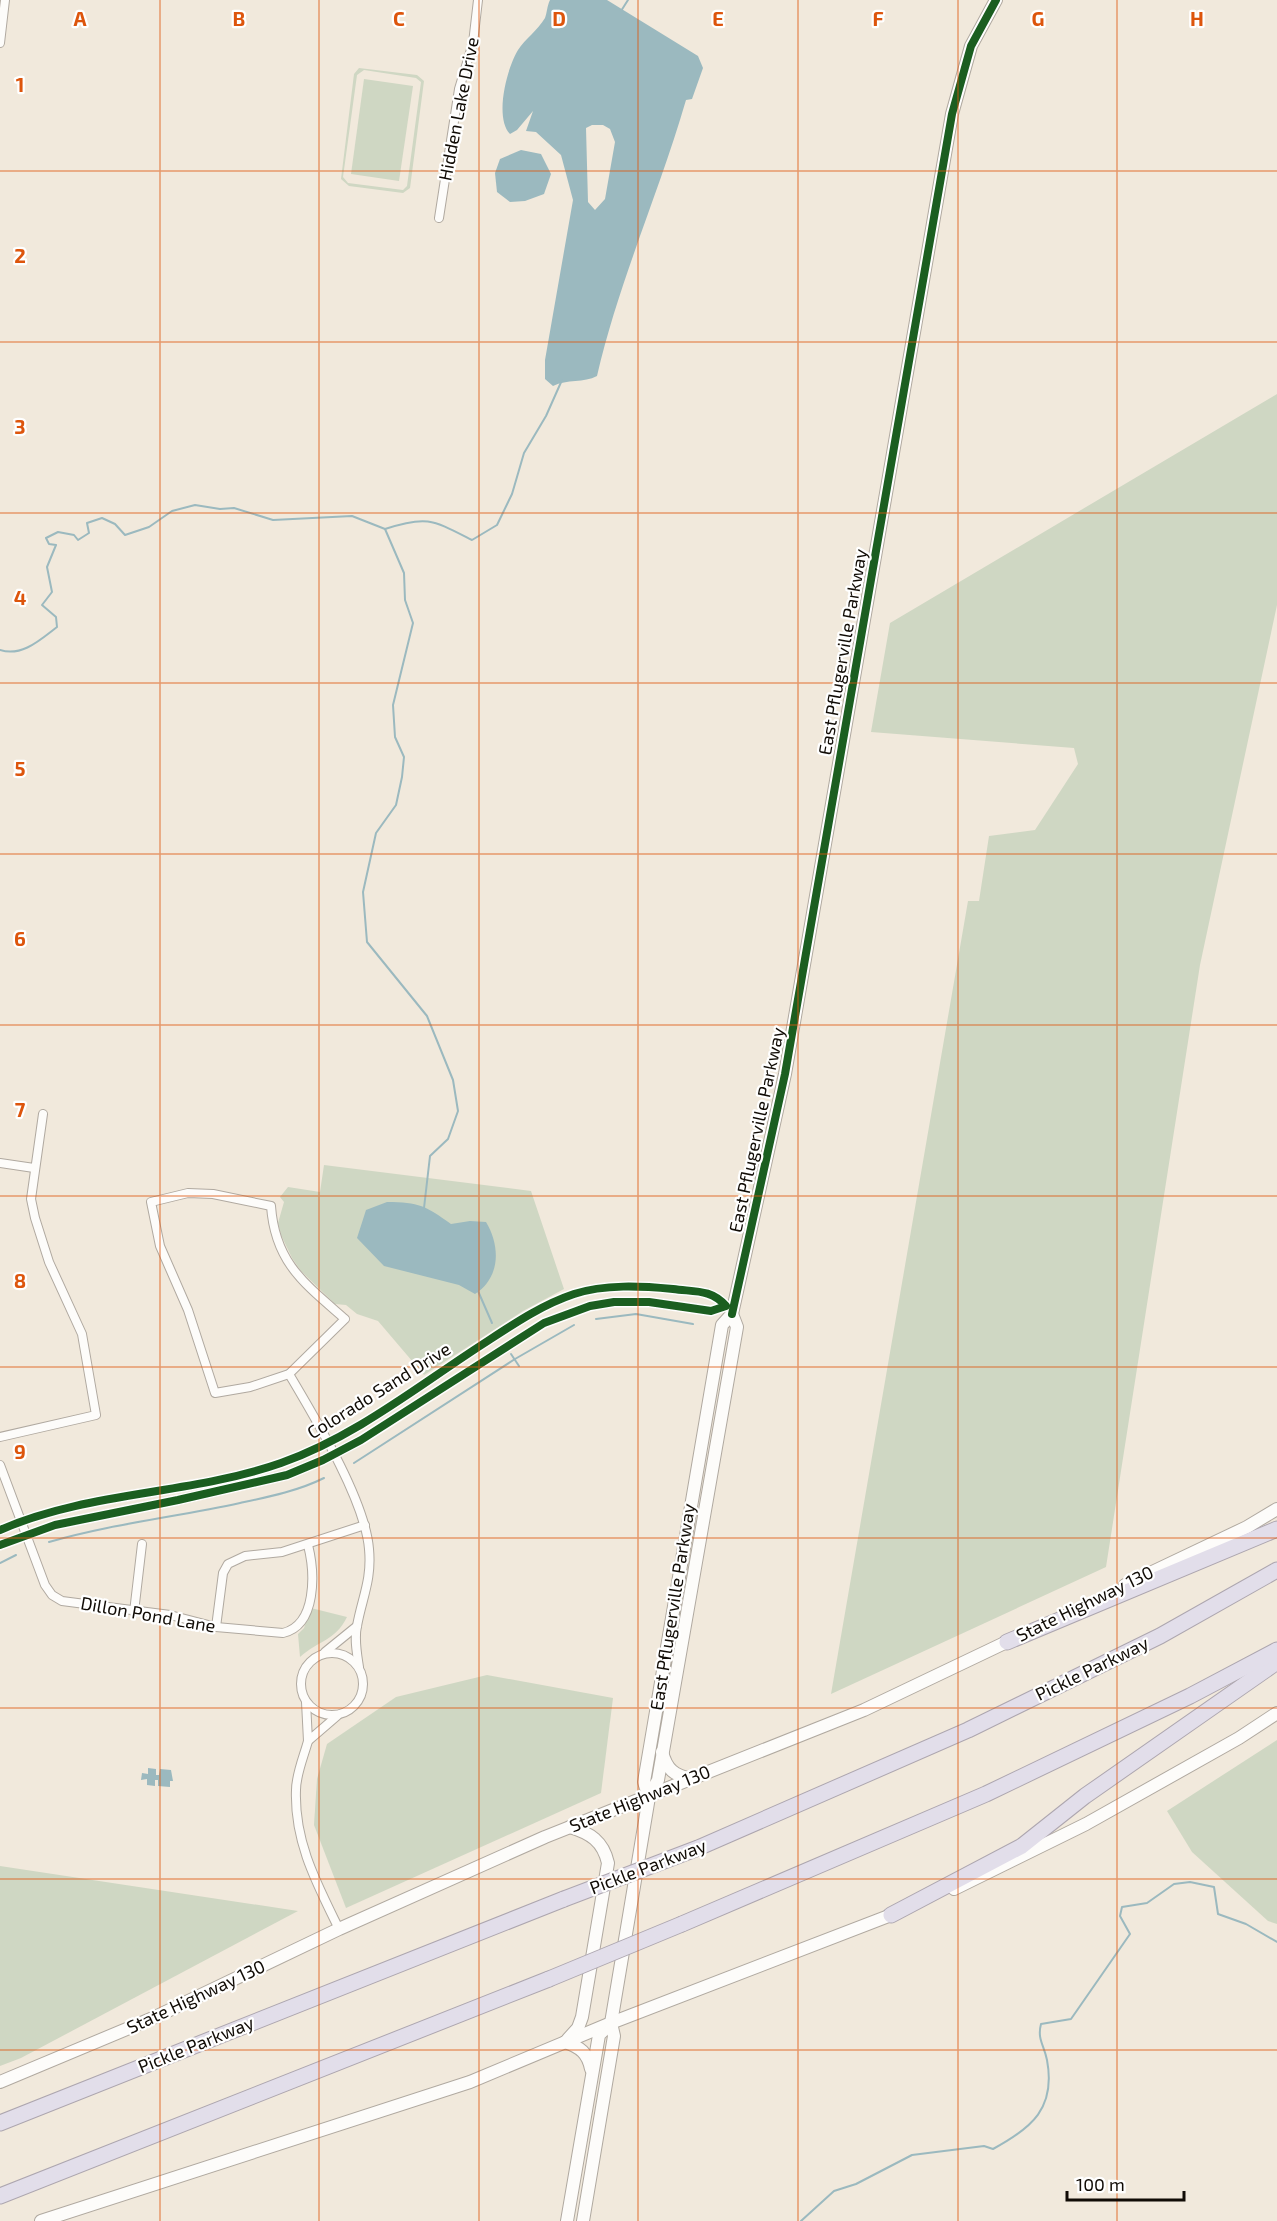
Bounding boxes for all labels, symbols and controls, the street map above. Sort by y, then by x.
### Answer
text: A [73,6,87,30]
text: B [233,6,245,30]
text: C [393,6,405,30]
text: D [552,6,566,30]
text: E [712,6,724,30]
text: F [872,6,884,30]
text: G [1032,6,1044,30]
text: H [1190,6,1204,30]
street label: Hidden Lake Drive [433,35,483,182]
text: 1 [16,72,24,96]
text: 2 [14,243,26,267]
text: 3 [14,414,26,438]
street label: East Pflugerville Parkway [813,546,871,757]
text: 4 [14,585,27,609]
text: 5 [14,756,26,780]
text: 6 [14,926,26,950]
street label: East Pflugerville Parkway [724,1025,789,1234]
text: 7 [15,1097,26,1121]
text: 8 [14,1268,26,1292]
street label: Colorado Sand Drive [303,1337,454,1443]
text: 9 [14,1439,26,1463]
street label: East Pflugerville Parkway [645,1501,699,1712]
street label: State Highway 130 [1012,1560,1157,1646]
street label: Dillon Pond Lane [79,1591,217,1637]
street label: Pickle Parkway [1031,1631,1152,1705]
street label: State Highway 130 [566,1760,713,1836]
street label: Pickle Parkway [586,1834,709,1898]
street label: State Highway 130 [123,1954,268,2038]
street label: Pickle Parkway [134,2011,257,2077]
scale bar [1067,2164,1184,2202]
text: 100 m [1076,2173,1125,2195]

